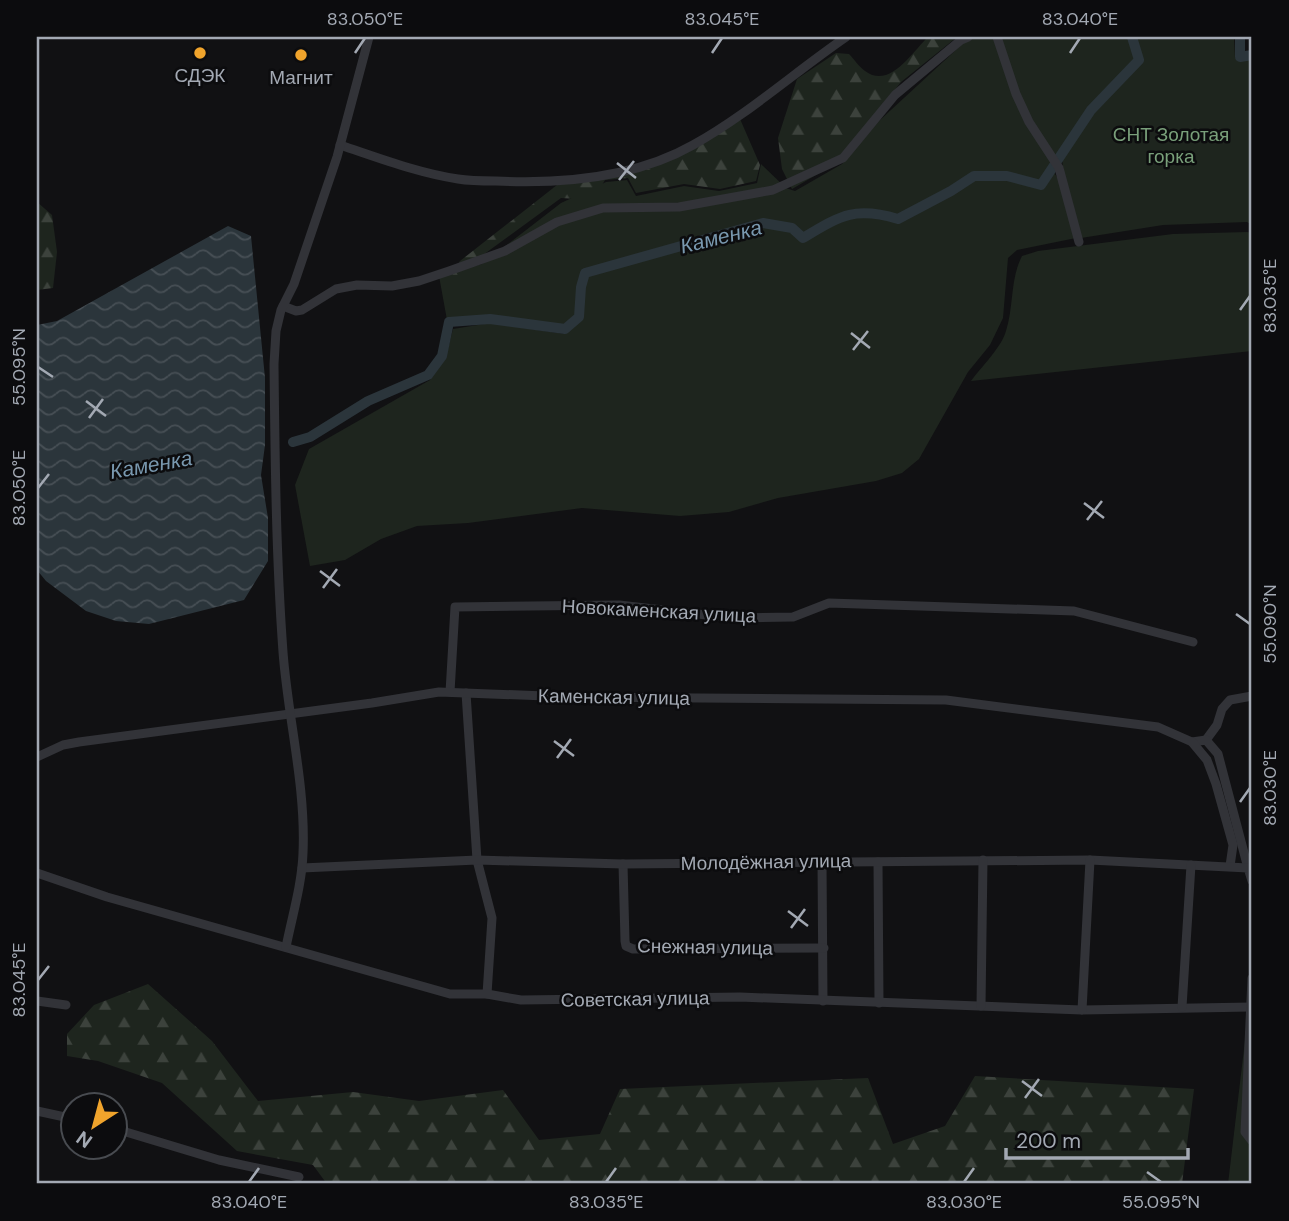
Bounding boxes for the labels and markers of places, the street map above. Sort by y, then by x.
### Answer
marker: СДЭК [192,45,208,61]
marker: Магнит [293,47,309,63]
place label: СДЭК [175,63,225,88]
place label: Магнит [269,65,333,90]

